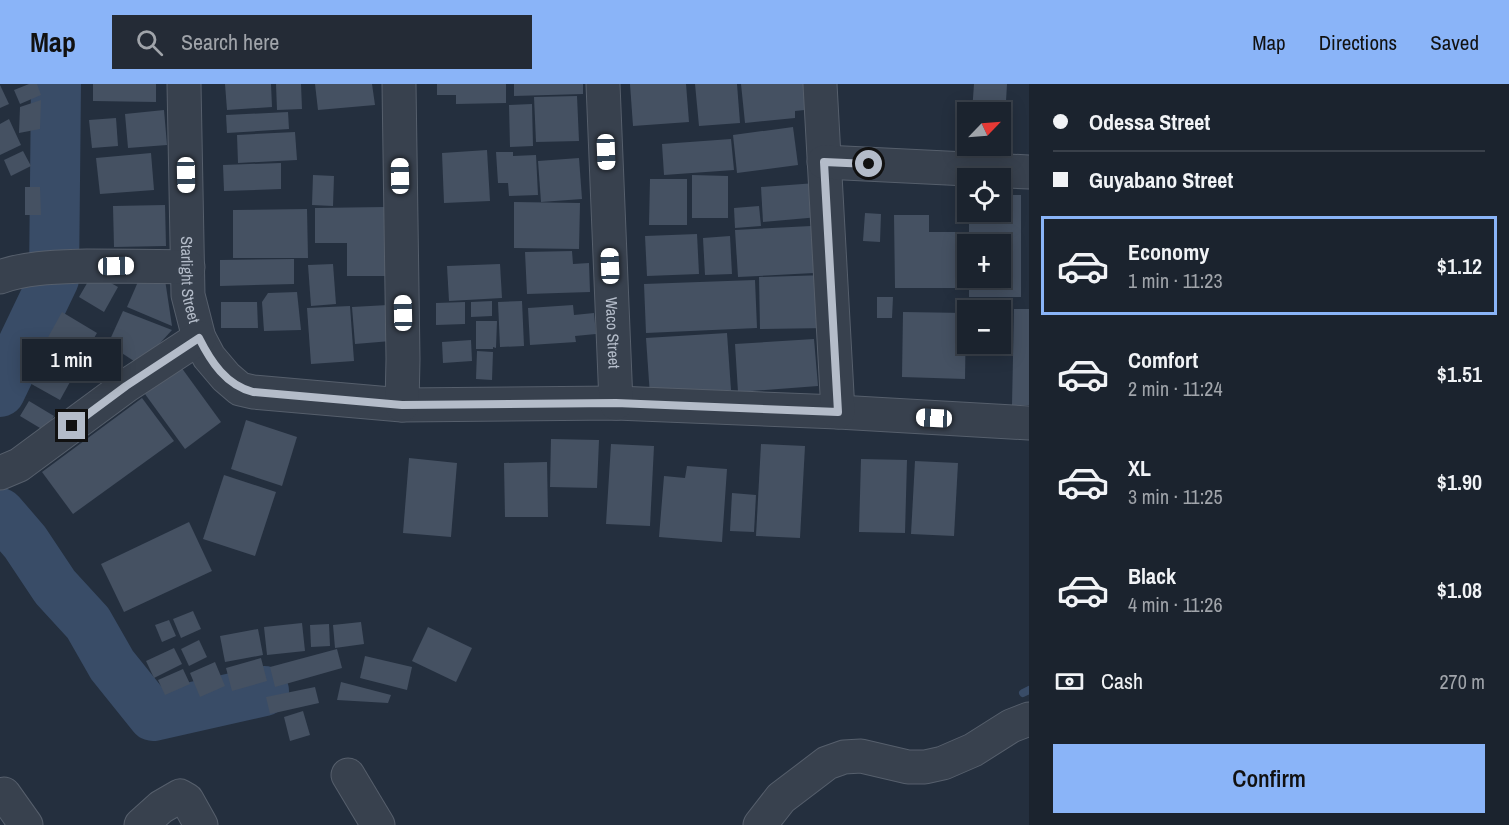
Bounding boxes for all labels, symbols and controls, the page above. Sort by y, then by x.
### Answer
search box [112,15,532,69]
text: Map [30,23,76,61]
icon: search [133,26,166,59]
text: Search here [181,27,279,57]
text: Map [1252,28,1286,57]
text: Directions [1319,28,1397,57]
text: Saved [1430,28,1479,57]
north arrow [957,102,1011,156]
map controls [957,102,1011,354]
text: Odessa Street [1089,107,1210,137]
car [596,134,616,170]
route start [855,150,882,177]
car [177,157,195,193]
car [391,158,409,194]
text: Guyabano Street [1089,165,1233,195]
button: locate [957,168,1011,222]
button: + [957,234,1011,288]
street label: Starlight Street [176,236,206,326]
text: Economy [1128,237,1209,267]
icon: car [1056,239,1110,293]
car [600,248,620,284]
text: $1.12 [1437,251,1482,281]
car [98,257,134,275]
text: 1 min · 11:23 [1128,267,1223,294]
car [394,295,412,331]
street label: Waco Street [601,296,626,369]
button: − [957,300,1011,354]
callout: 1 min [22,339,122,381]
text: Comfort [1128,345,1198,375]
text: 1 min [50,346,93,373]
icon: car [1056,347,1110,401]
text: $1.51 [1437,359,1482,389]
text: 2 min · 11:24 [1128,375,1223,402]
car [916,408,952,428]
route end [58,412,85,439]
text: XL [1128,453,1151,483]
icon: car [1056,455,1110,509]
text: $1.90 [1437,467,1482,497]
text: 3 min · 11:25 [1128,483,1223,510]
text: Black [1128,561,1176,591]
icon: car [1056,563,1110,617]
text: $1.08 [1437,575,1482,605]
text: 4 min · 11:26 [1128,591,1223,618]
icon: cash [1053,665,1086,698]
text: Cash [1101,666,1143,696]
text: 270 m [1439,668,1485,695]
button: Confirm [1053,744,1485,813]

